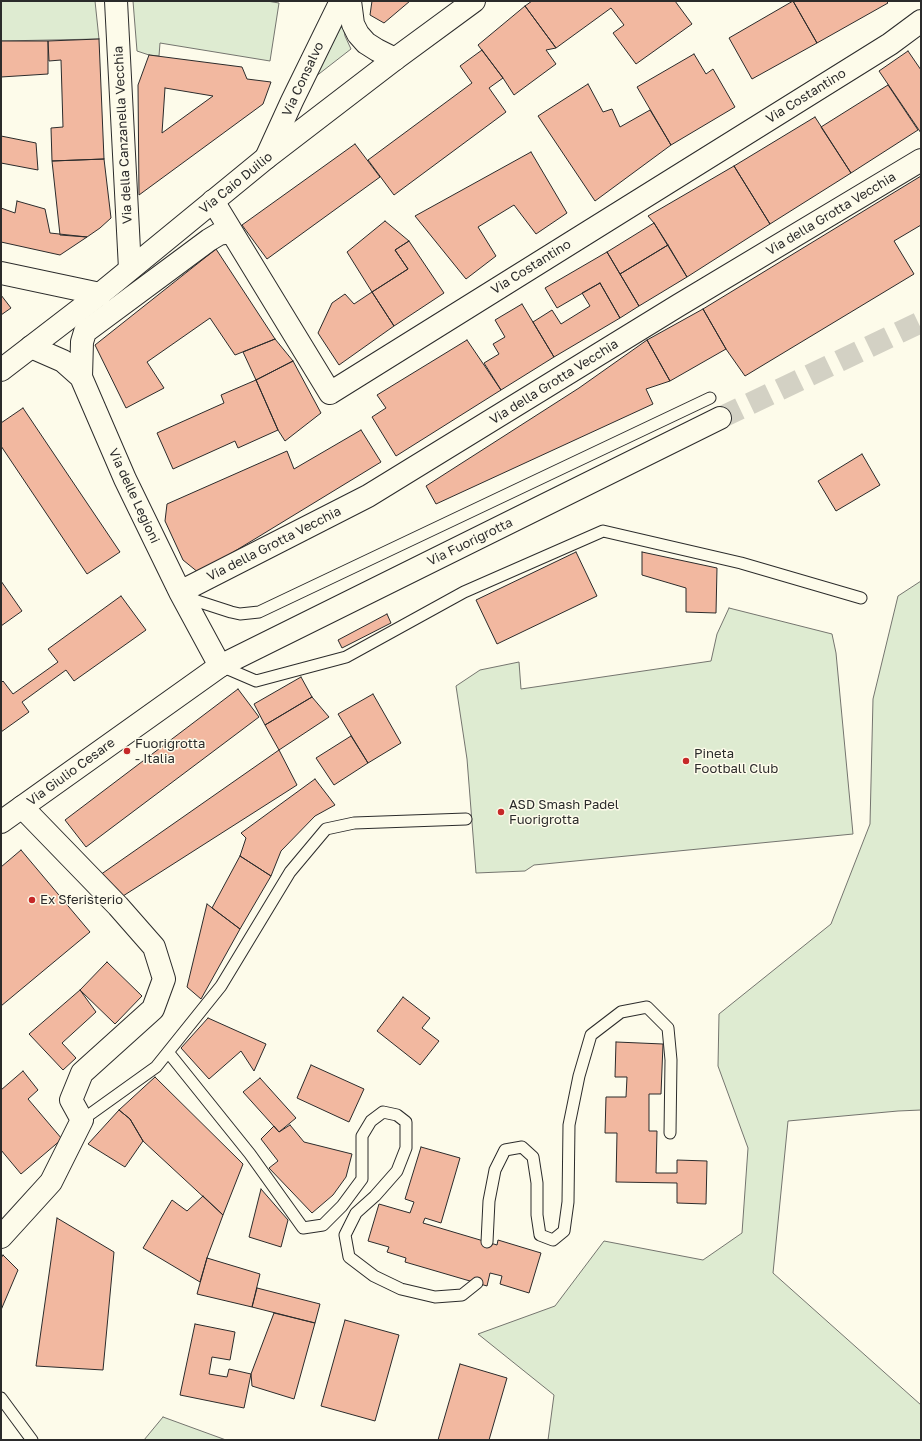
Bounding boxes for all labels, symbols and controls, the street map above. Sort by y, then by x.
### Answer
street label: Via Consalvo [279,39,327,119]
street label: Via della Canzanella Vecchia [111,46,135,224]
street label: Via Costantino [763,65,849,127]
street label: Via Caio Duilio [196,149,276,217]
street label: Via della Grotta Vecchia [763,169,899,259]
street label: Via Costantino [488,236,574,298]
street label: Via della Grotta Vecchia [487,336,621,428]
street label: Via delle Legioni [105,446,163,546]
street label: Via della Grotta Vecchia [204,503,344,585]
street label: Via Fuorigrotta [425,515,515,569]
street label: Via Giulio Cesare [24,735,118,809]
place label: Fuorigrotta - Italia [135,736,205,767]
marker: Fuorigrotta - Italia [122,746,132,756]
place label: Pineta Football Club [694,746,778,777]
marker: Pineta Football Club [681,756,691,766]
place label: ASD Smash Padel Fuorigrotta [509,797,619,828]
marker: ASD Smash Padel Fuorigrotta [496,807,506,817]
place label: Ex Sferisterio [40,892,123,908]
marker: Ex Sferisterio [27,895,37,905]

